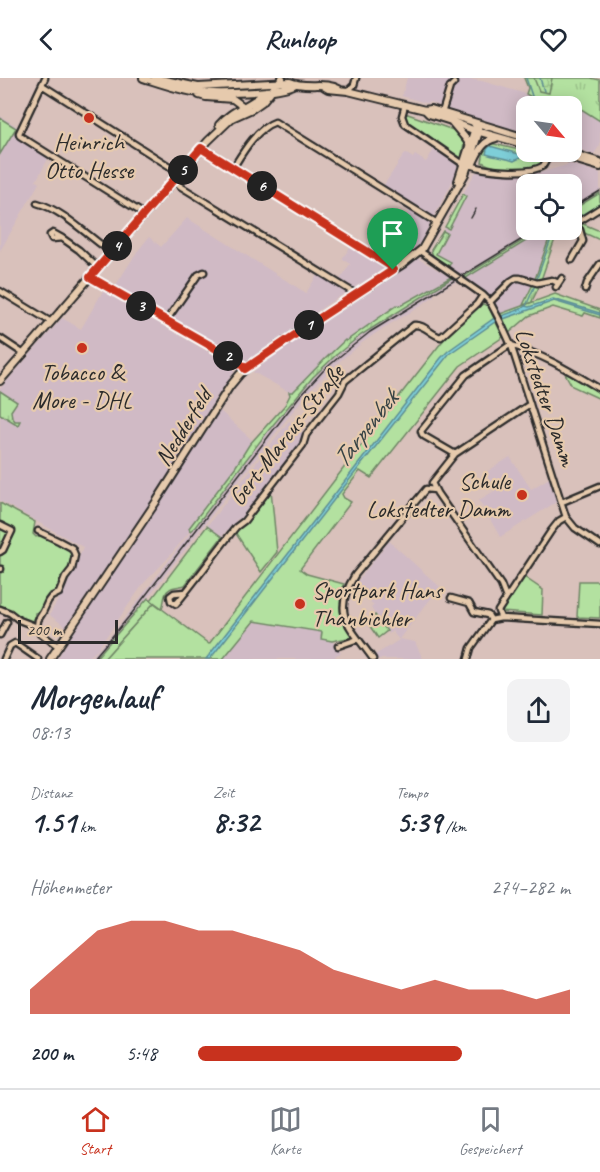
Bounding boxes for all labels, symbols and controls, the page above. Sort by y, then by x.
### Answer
text: Runloop [265,22,335,56]
icon: back [30,23,63,56]
icon: heart [537,23,570,56]
north arrow [516,96,582,162]
map controls [516,96,582,240]
marker: Heinrich Otto Hesse [82,111,96,125]
place label: Heinrich Otto Hesse [45,127,135,185]
pin: 5 [168,155,198,185]
text: 5 [180,160,186,180]
pin: 6 [247,171,277,201]
button: locate [516,174,582,240]
text: 6 [258,176,266,196]
pin [367,208,418,270]
icon: arrive [376,217,409,250]
pin: 4 [102,231,132,261]
text: 4 [113,236,121,256]
pin: 3 [126,291,156,321]
text: 3 [137,296,145,316]
pin: 1 [294,310,324,340]
text: 1 [305,315,313,335]
street label: Lokstedter Damm [508,324,584,471]
marker: Tobacco & More - DHL [75,341,89,355]
pin: 2 [213,341,243,371]
text: 2 [224,346,232,366]
place label: Tobacco & More - DHL [32,357,132,415]
street label: Gert-Marcus-Straße [222,357,352,511]
street label: Nedderfeld [147,380,220,471]
water label: Tarpenbek [324,380,408,474]
place label: Schule Lokstedter Damm [367,466,512,524]
marker: Schule Lokstedter Damm [515,488,529,502]
place label: Sportpark Hans Thanbichler [312,575,444,633]
marker: Sportpark Hans Thanbichler [293,597,307,611]
scale bar [18,617,118,644]
text: 200 m [27,620,61,640]
text: Morgenlauf [30,676,158,718]
button: share [507,679,570,742]
text: 08:13 [30,720,70,745]
text: Distanz [30,783,72,803]
text: Zeit [213,783,234,803]
text: Tempo [396,783,428,803]
text: 1.51 [30,803,76,841]
text: 8:32 [213,803,259,841]
text: 5:39 [396,803,442,841]
text: km [76,817,95,837]
text: /km [442,817,466,837]
text: Höhenmeter [30,875,111,900]
text: 274–282 m [491,875,570,900]
text: 200 m [30,1041,73,1066]
text: 5:48 [126,1041,157,1066]
tab: Start [79,1103,112,1159]
tab: Karte [269,1103,302,1159]
tab: Gespeichert [459,1103,521,1159]

